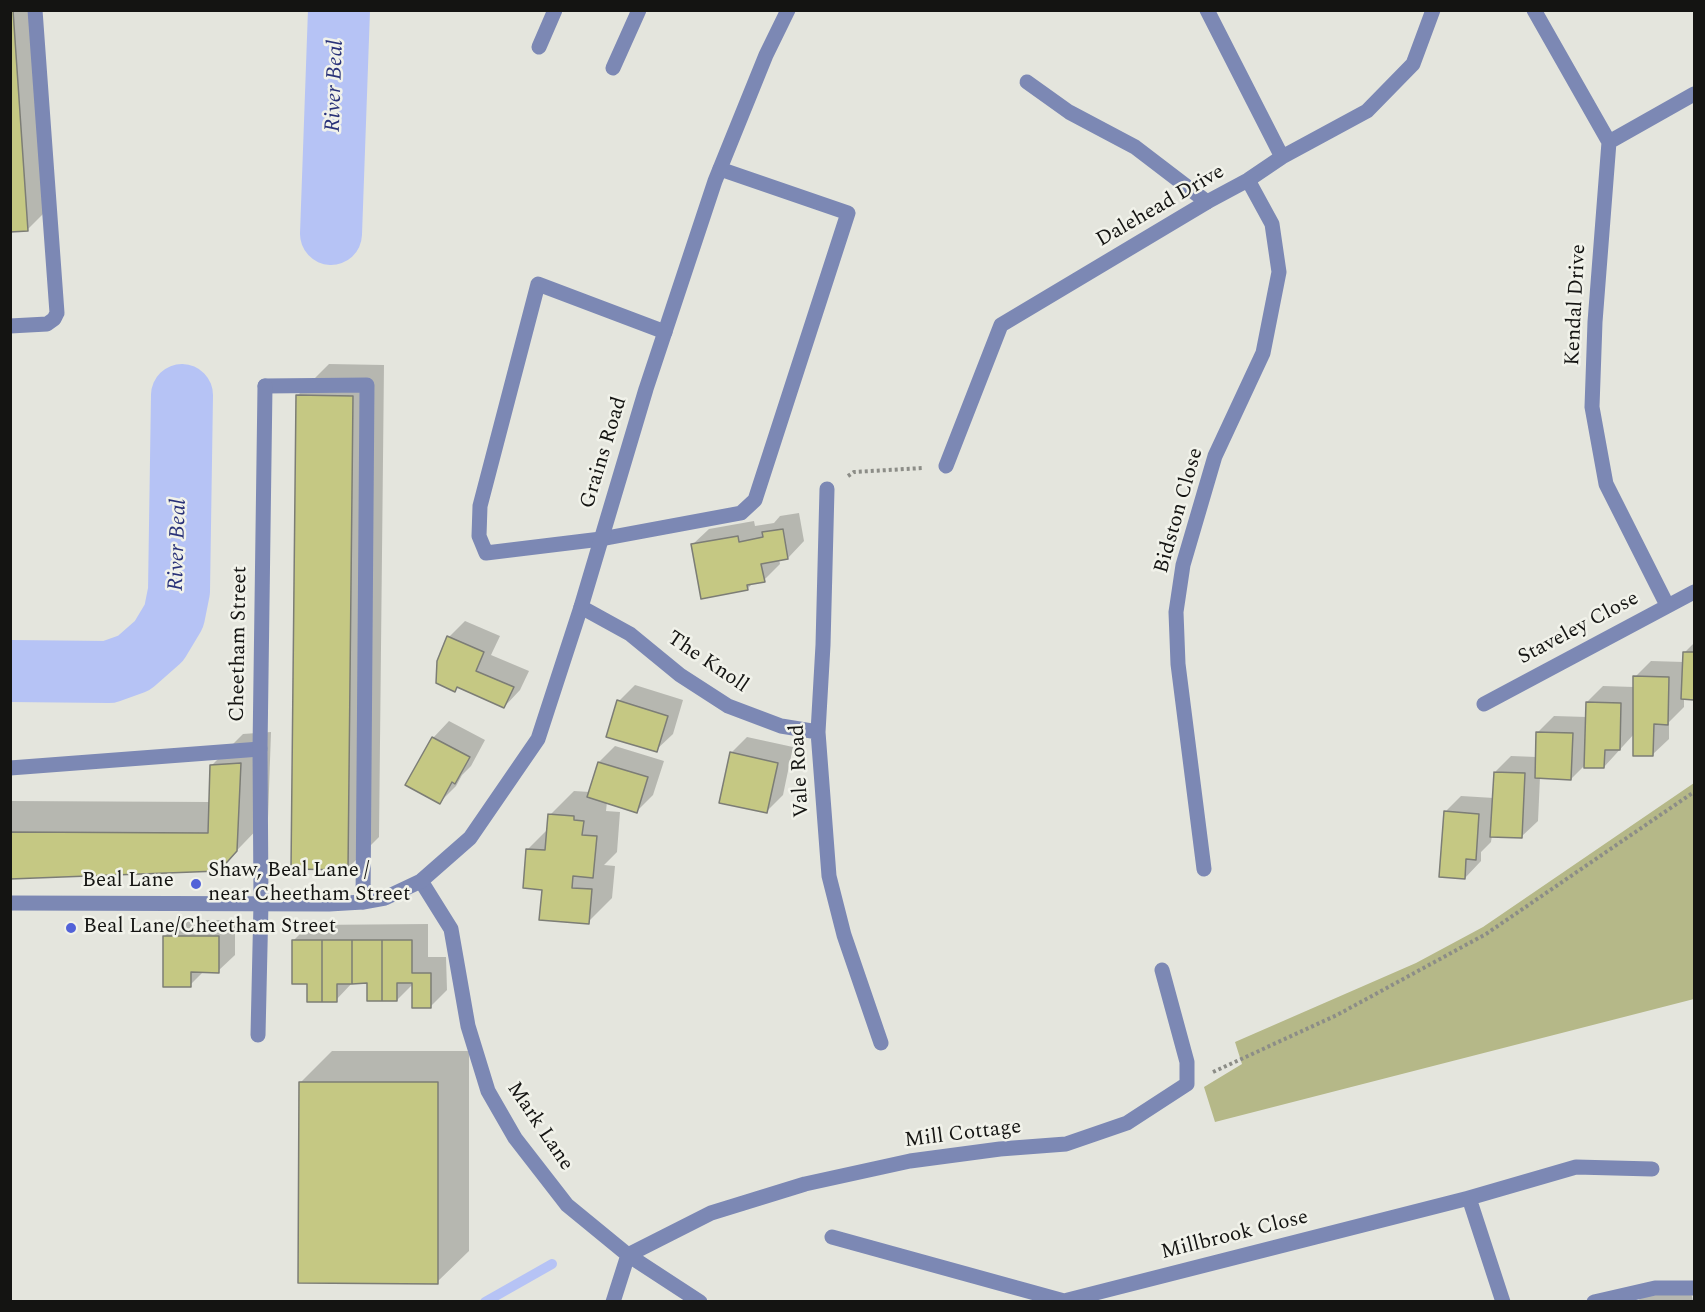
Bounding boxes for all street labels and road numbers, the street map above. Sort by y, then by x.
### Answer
street label: Dalehead Drive [1092,160,1230,254]
street label: Kendal Drive [1561,244,1593,366]
street label: Grains Road [576,394,634,512]
street label: Bidston Close [1150,445,1210,577]
street label: Cheetham Street [226,566,254,722]
street label: Staveley Close [1514,587,1644,671]
street label: The Knoll [661,627,753,699]
street label: Vale Road [786,724,816,818]
street label: Beal Lane [82,869,174,895]
street label: Mark Lane [500,1078,578,1176]
street label: Mill Cottage [903,1115,1023,1155]
street label: Millbrook Close [1159,1206,1311,1266]

